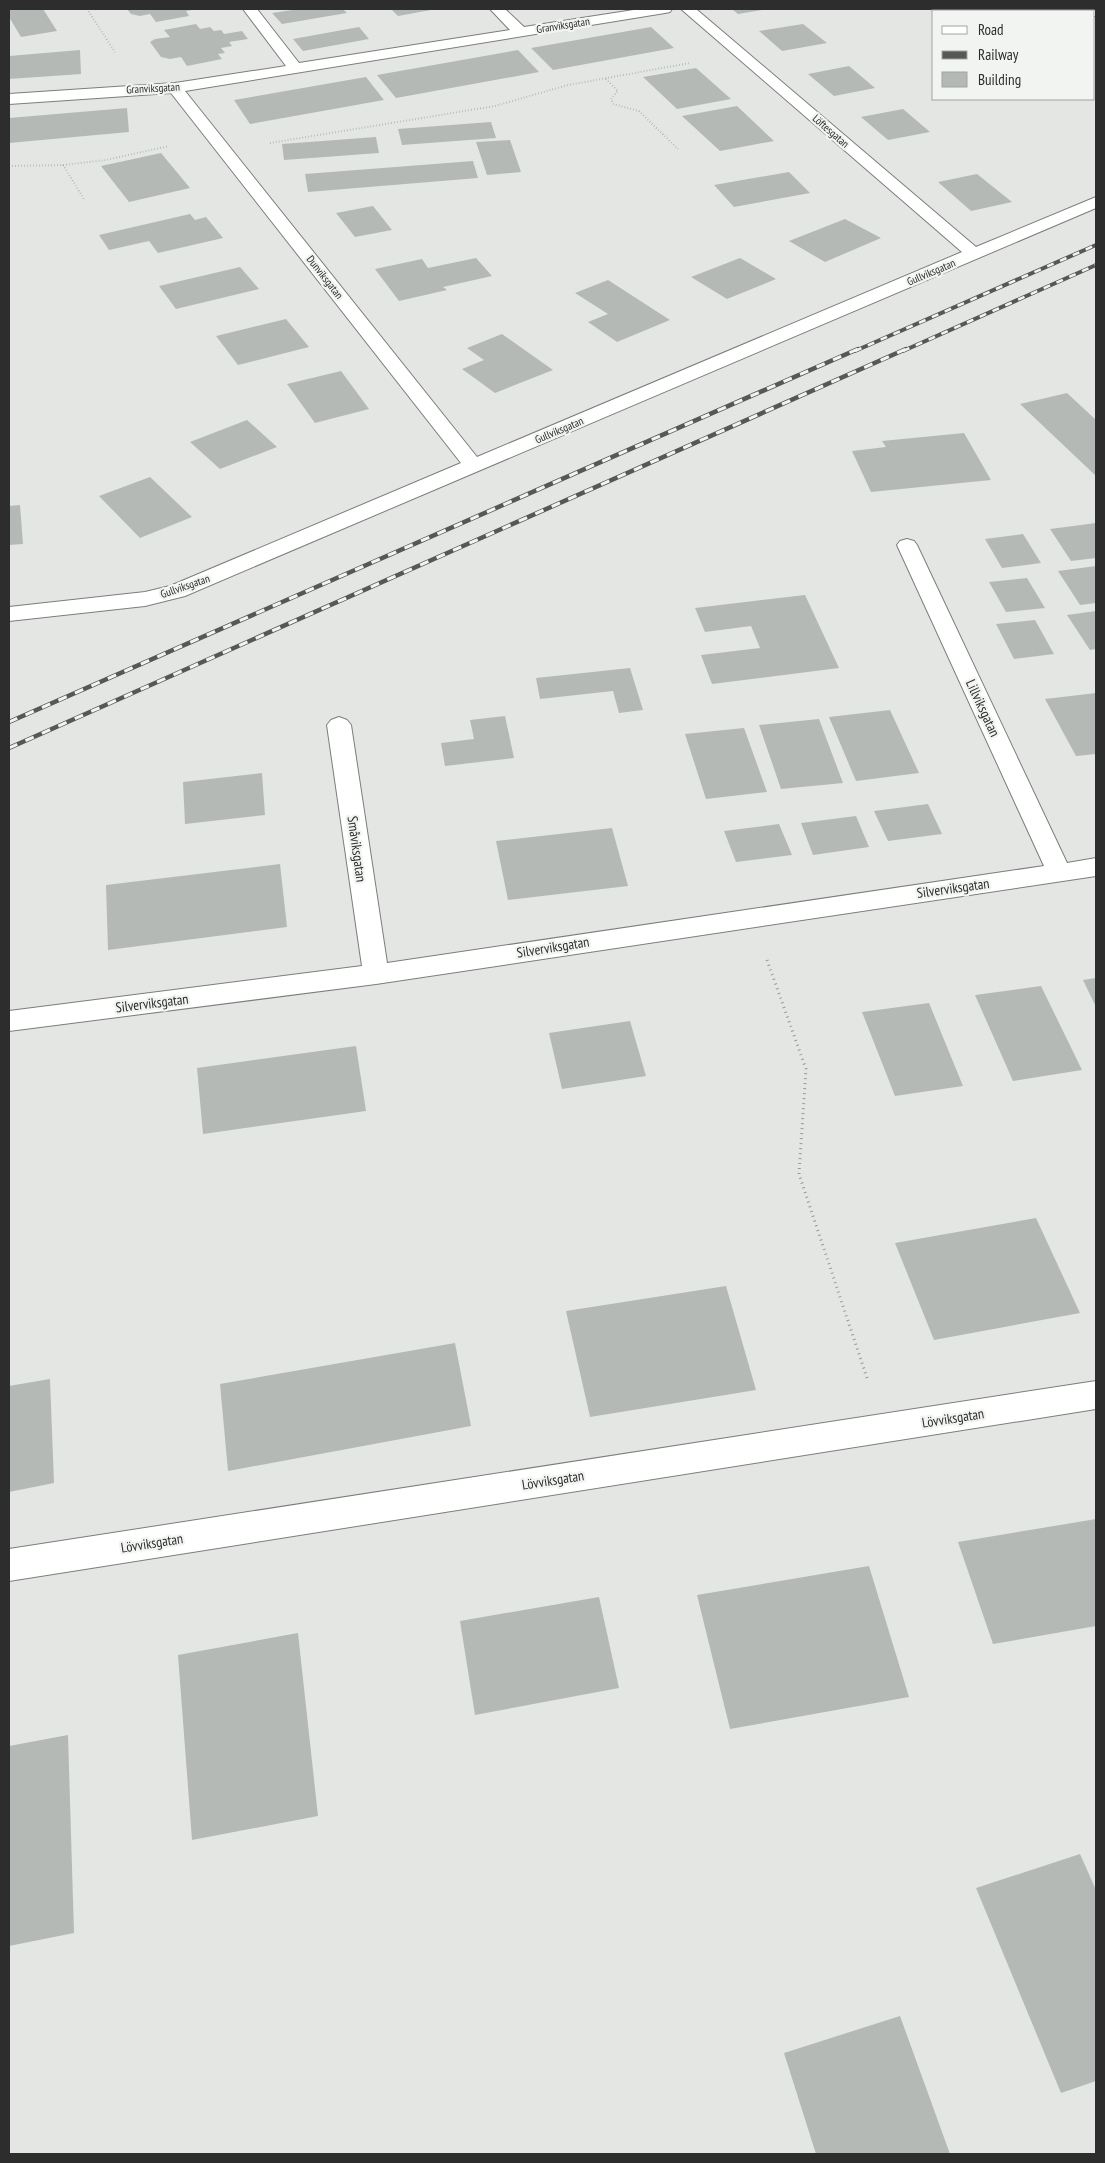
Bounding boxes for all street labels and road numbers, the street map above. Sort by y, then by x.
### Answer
street label: Granviksgatan [535,14,591,36]
street label: Granviksgatan [126,80,180,96]
street label: Löftesgatan [810,111,852,151]
street label: Dunviksgatan [304,252,346,302]
street label: Gullviksgatan [905,255,958,288]
street label: Gullviksgatan [533,413,586,446]
street label: Gullviksgatan [158,571,212,601]
street label: Lillviksgatan [962,676,1004,740]
street label: Småviksgatan [343,815,371,883]
street label: Silverviksgatan [915,874,991,902]
street label: Silverviksgatan [515,932,591,962]
street label: Silverviksgatan [115,990,189,1016]
street label: Lövviksgatan [921,1404,985,1432]
street label: Lövviksgatan [521,1466,585,1494]
street label: Lövviksgatan [120,1529,184,1557]

